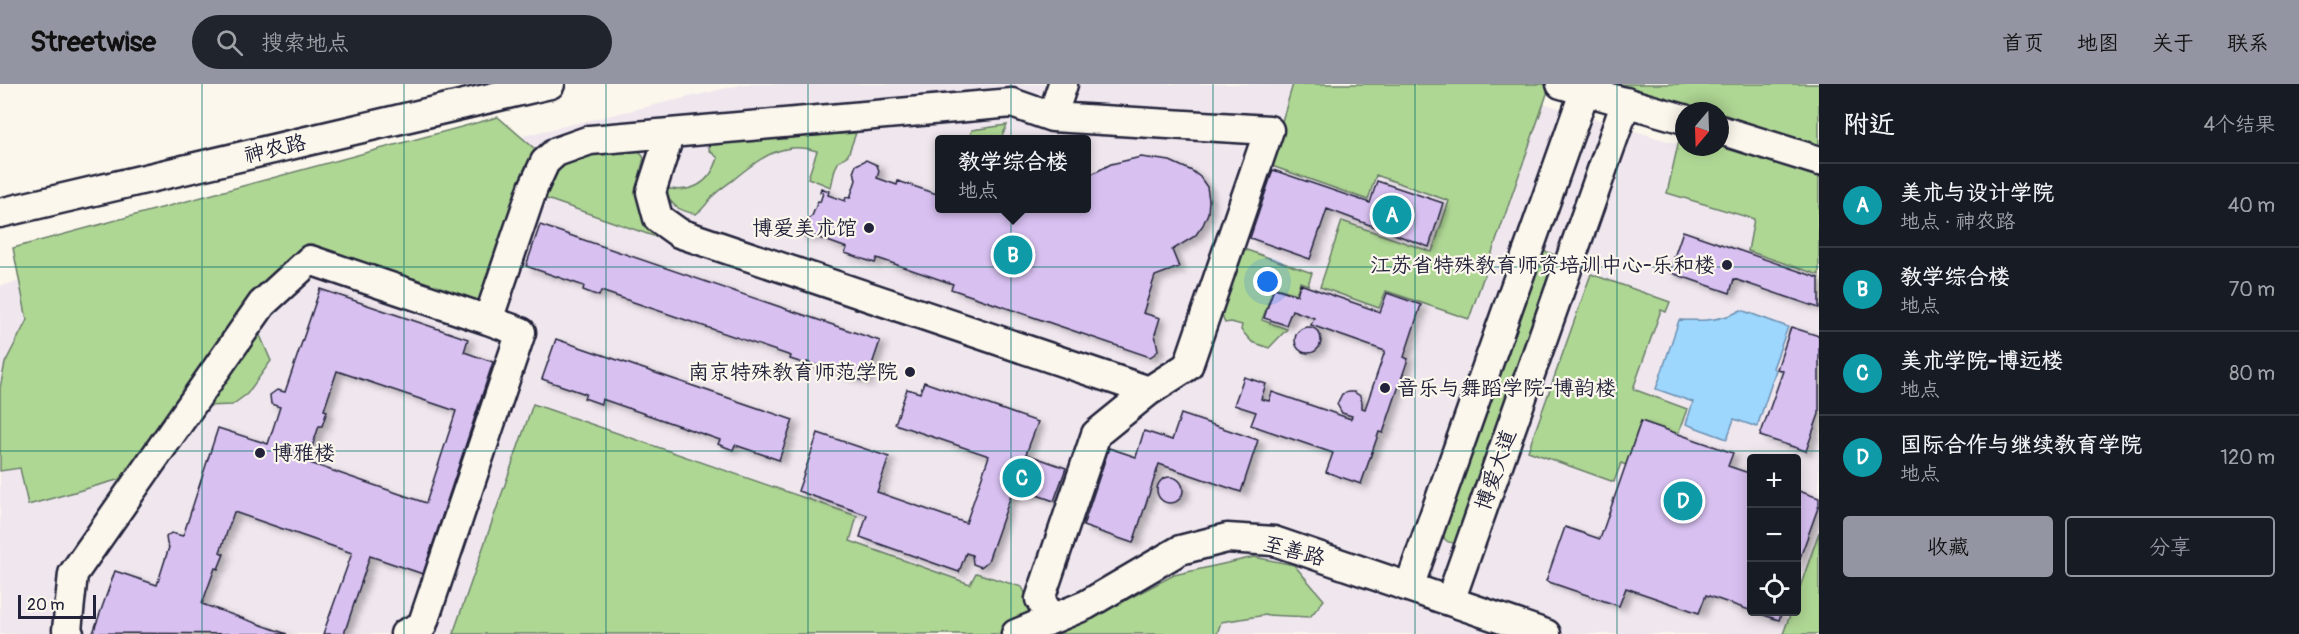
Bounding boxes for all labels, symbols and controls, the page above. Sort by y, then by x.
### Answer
search box [192,15,612,69]
text: Streetwise [30,25,156,60]
icon: search [213,26,246,59]
text: 搜索地点 [261,29,349,57]
text: 首页 [2002,30,2044,57]
text: 地图 [2077,30,2119,57]
text: 关于 [2152,30,2194,57]
text: 联系 [2227,30,2269,57]
north arrow [1675,102,1729,156]
text: 附近 [1843,109,1895,141]
text: 4个结果 [2203,112,2275,137]
street label: 神农路 [241,129,309,169]
popup [935,135,1091,213]
text: 教学综合楼 [958,148,1068,176]
text: 地点 [958,178,998,203]
text: 美术与设计学院 [1900,179,2054,207]
pin: A [1372,192,1412,238]
text: A [1856,193,1869,218]
text: 40 m [2228,193,2275,218]
text: 地点 · 神农路 [1900,209,2015,234]
place label: 博爱美术馆 [752,215,857,242]
marker: 博爱美术馆 [862,221,876,235]
pin: B [994,232,1032,278]
place label: 江苏省特殊教育师资培训中心-乐和楼 [1370,252,1715,279]
marker: 江苏省特殊教育师资培训中心-乐和楼 [1720,258,1734,272]
text: 教学综合楼 [1900,263,2010,291]
your location [1253,267,1282,296]
text: B [1857,277,1868,302]
text: 70 m [2229,277,2275,302]
text: 地点 [1900,293,1940,318]
text: 美术学院-博远楼 [1900,347,2063,375]
place label: 南京特殊教育师范学院 [688,359,898,386]
text: C [1856,361,1869,386]
text: 80 m [2229,361,2275,386]
marker: 南京特殊教育师范学院 [903,365,917,379]
place label: 音乐与舞蹈学院-博韵楼 [1397,375,1616,402]
text: 地点 [1900,377,1940,402]
marker: 音乐与舞蹈学院-博韵楼 [1378,381,1392,395]
street label: 博爱大道 [1470,426,1522,514]
text: 国际合作与继续教育学院 [1900,431,2142,459]
place label: 博雅楼 [272,440,335,467]
text: D [1856,445,1869,470]
text: 120 m [2220,445,2275,470]
marker: 博雅楼 [253,446,267,460]
map controls [1747,454,1801,616]
button: + [1747,454,1801,508]
pin: C [1002,456,1042,500]
text: 地点 [1900,461,1940,486]
pin: D [1664,478,1702,524]
button: − [1747,508,1801,562]
button: 收藏 [1843,516,2053,577]
button: 分享 [2065,516,2275,577]
street label: 至善路 [1260,530,1328,572]
button: locate [1747,562,1801,616]
scale bar [18,592,96,620]
text: 20 m [27,595,65,615]

